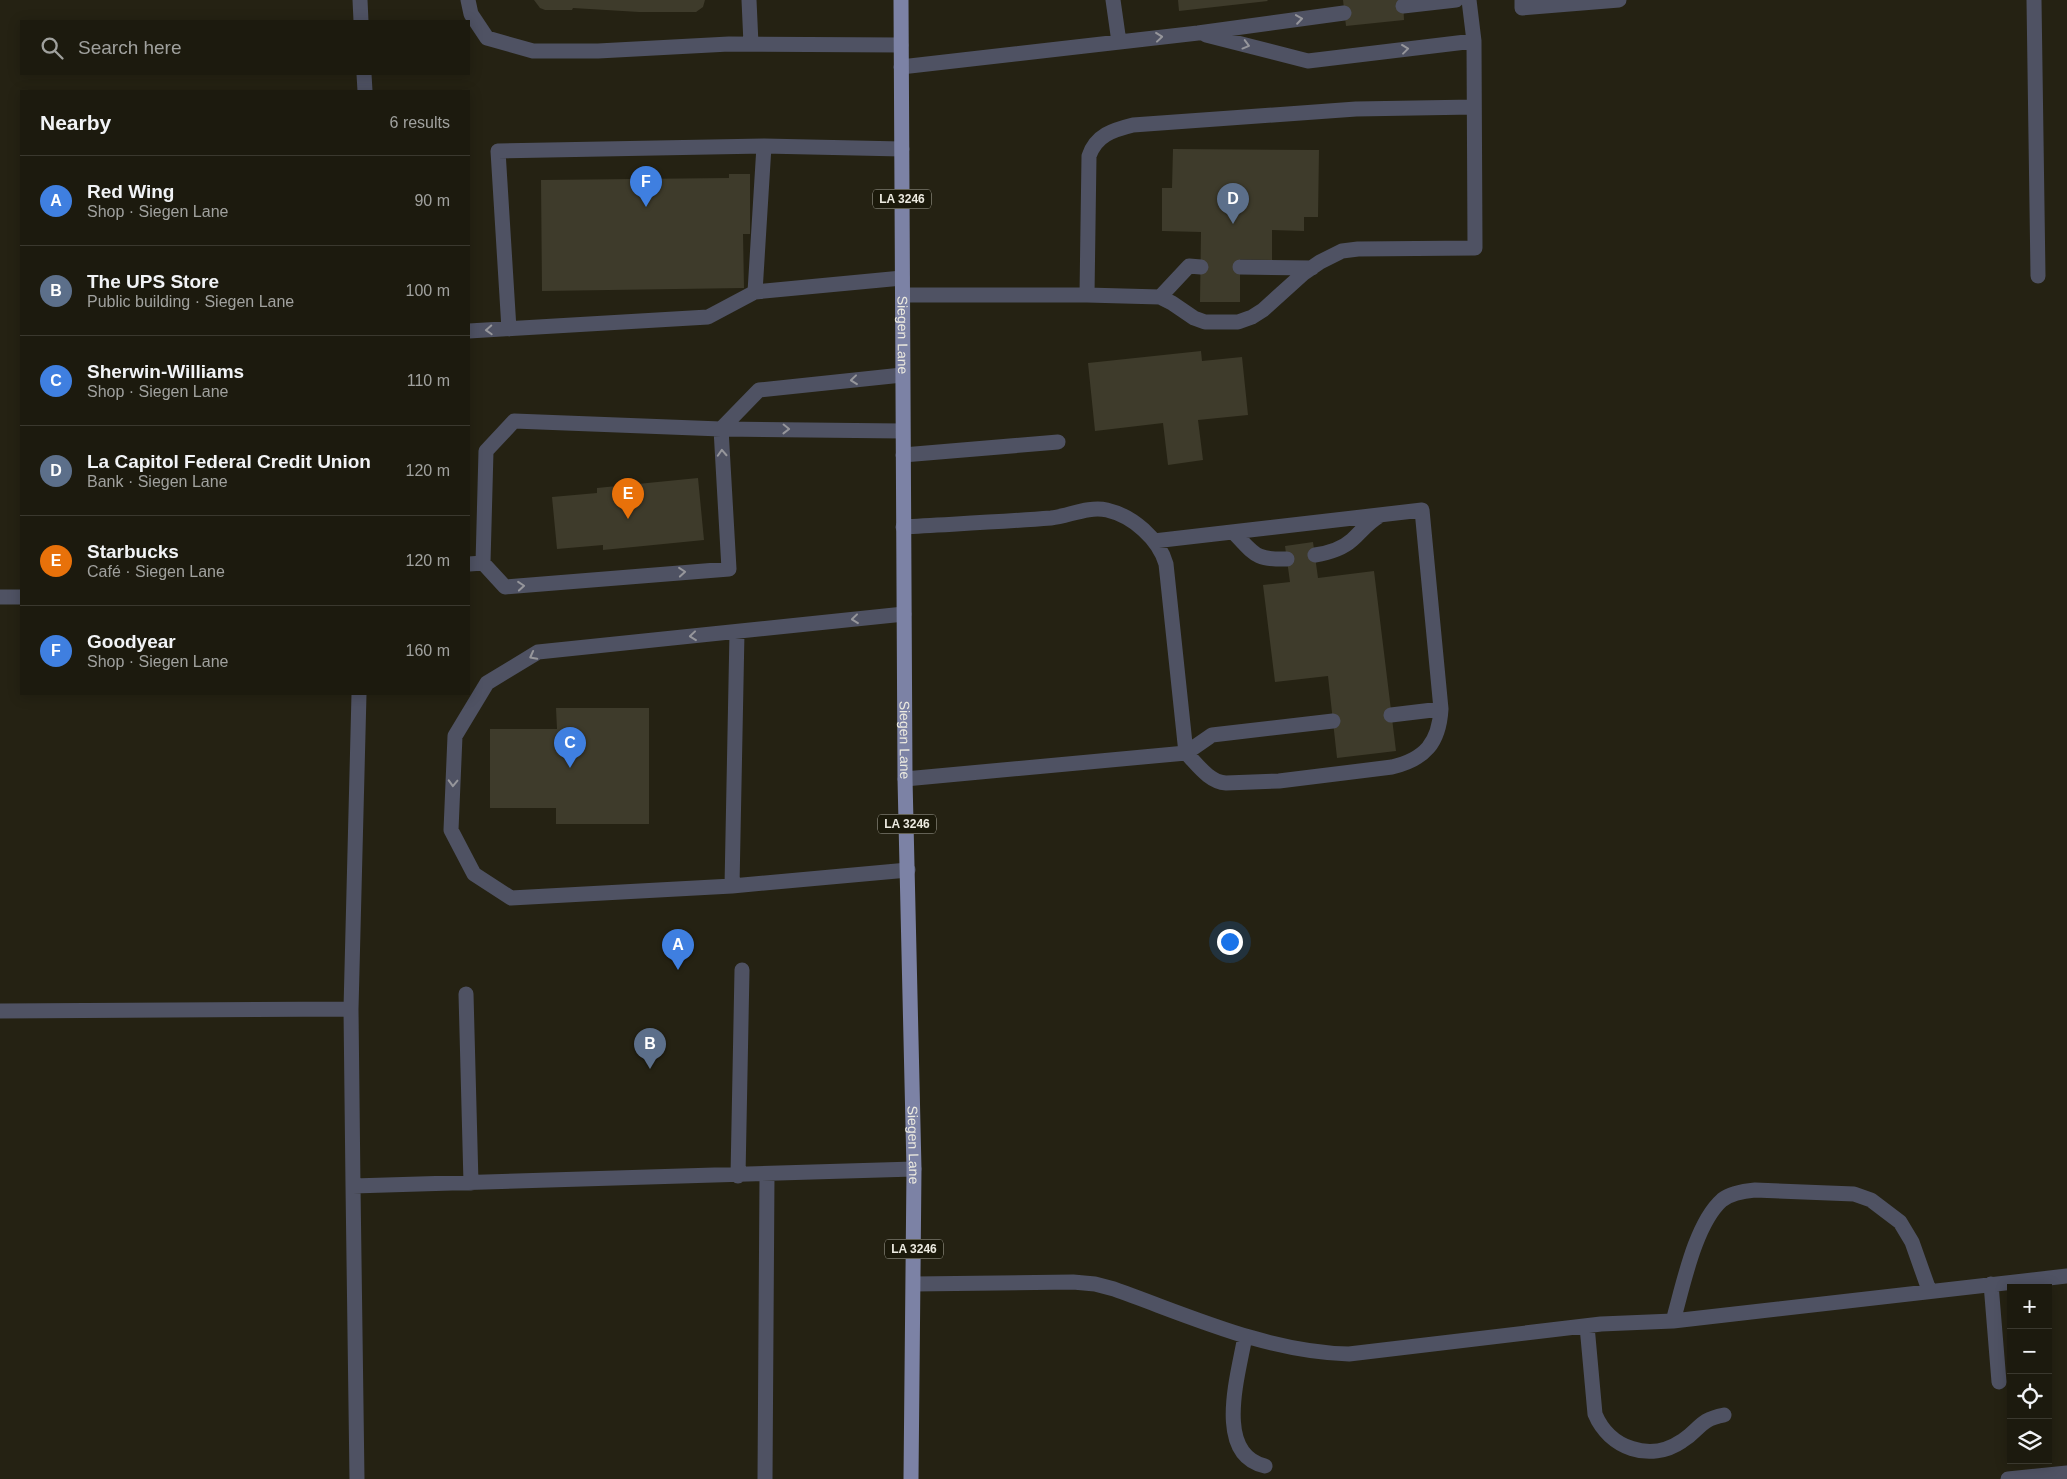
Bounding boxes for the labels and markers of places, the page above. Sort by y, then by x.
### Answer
pin: F [630,166,662,207]
pin: D [1217,183,1249,224]
pin: E [612,478,644,519]
pin: C [554,727,586,768]
pin: A [662,929,694,970]
pin: B [634,1028,666,1069]

